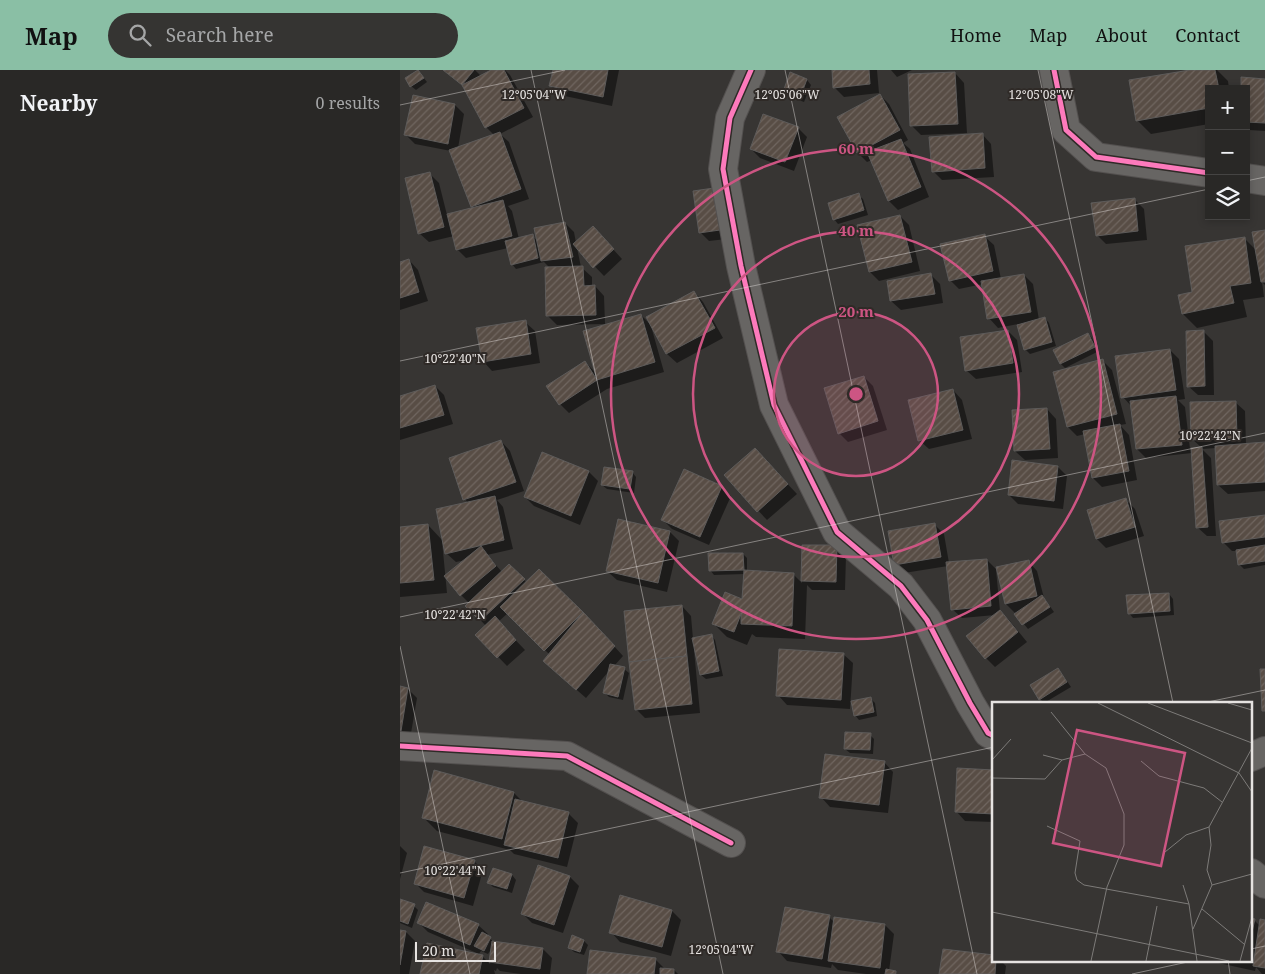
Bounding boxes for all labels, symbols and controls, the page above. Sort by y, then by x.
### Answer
search box [108,13,458,58]
text: Map [25,19,78,52]
icon: search [126,21,154,49]
text: Search here [166,22,274,48]
text: Home [950,23,1001,47]
text: Map [1029,23,1067,47]
text: About [1095,23,1147,47]
text: Contact [1175,23,1240,47]
map controls [1205,85,1250,220]
button: + [1205,85,1250,130]
text: 12°05'04"W [501,86,567,103]
text: 12°05'06"W [754,86,820,103]
text: 12°05'08"W [1008,86,1074,103]
text: Nearby [20,89,98,117]
text: 0 results [316,92,380,114]
button: − [1205,130,1250,175]
text: 60 m [838,138,874,158]
button: layers [1205,175,1250,220]
text: 40 m [838,220,874,240]
text: 20 m [838,301,874,321]
text: 10°22'40"N [424,350,486,367]
centre of rings [847,385,865,403]
text: 10°22'42"N [1179,427,1241,444]
text: 10°22'42"N [424,606,486,623]
inset map [992,702,1252,962]
text: 10°22'44"N [424,862,486,879]
scale bar [415,939,496,962]
text: 20 m [422,941,455,960]
text: 12°05'04"W [688,941,754,958]

